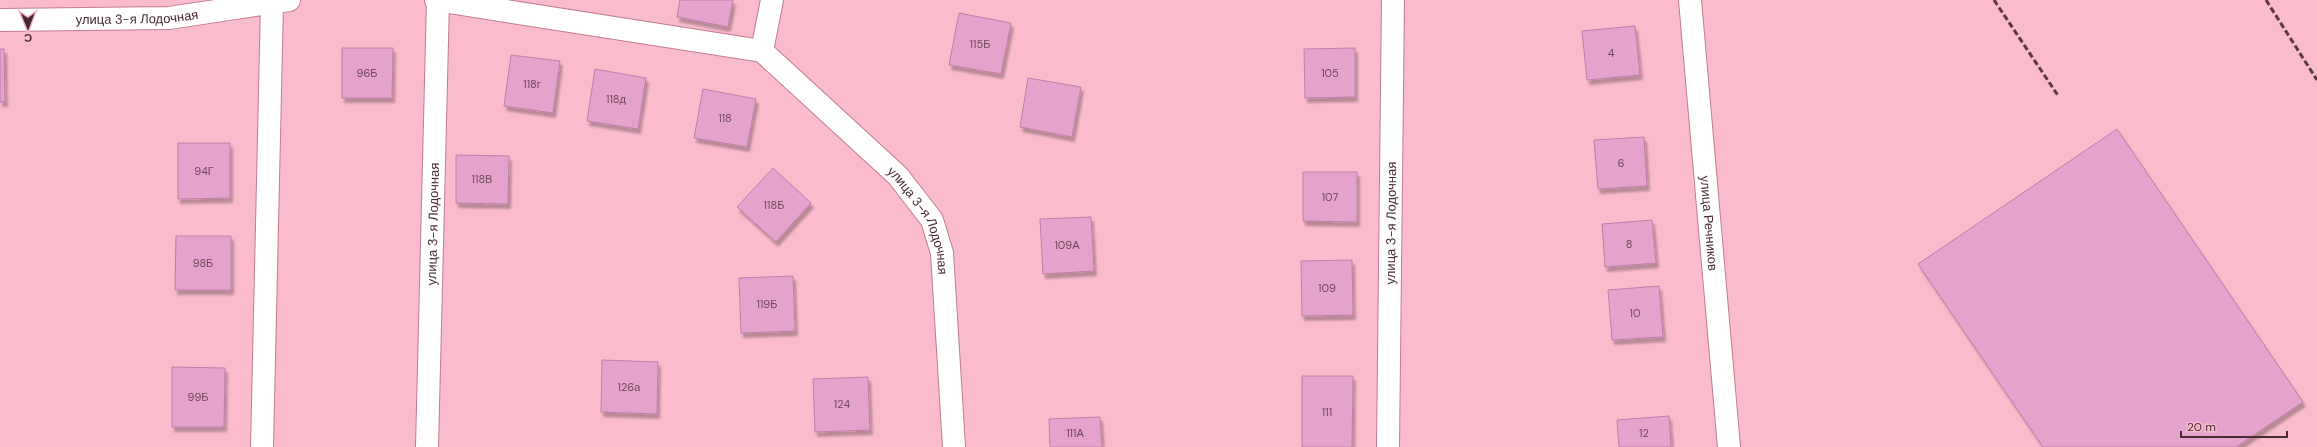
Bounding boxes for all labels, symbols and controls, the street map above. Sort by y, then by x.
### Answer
street label: улица 3-я Лодочная [76,6,199,28]
north arrow [8,8,48,48]
text: С [24,31,32,45]
house number: 115Б [970,37,990,51]
house number: 4 [1608,46,1615,60]
house number: 96Б [356,66,378,80]
house number: 105 [1321,66,1339,80]
house number: 118г [523,77,541,91]
house number: 118д [606,92,627,106]
house number: 118 [718,111,732,125]
house number: 6 [1618,156,1625,170]
street label: улица 3-я Лодочная [1382,162,1400,284]
street label: улица 3-я Лодочная [423,163,443,286]
street label: улица 3-я Лодочная [884,163,951,275]
house number: 94Г [194,164,214,178]
house number: 118В [472,172,492,186]
street label: улица Речников [1696,175,1722,272]
house number: 107 [1322,190,1338,204]
house number: 118Б [764,198,784,212]
house number: 8 [1626,237,1632,251]
house number: 109А [1054,238,1080,252]
house number: 98Б [193,256,213,270]
house number: 109 [1318,281,1336,295]
house number: 119Б [757,297,778,311]
house number: 10 [1630,306,1640,320]
house number: 126а [618,380,641,394]
house number: 99Б [187,390,209,404]
house number: 124 [834,397,850,411]
house number: 111 [1322,405,1332,419]
scale bar [2181,413,2287,439]
text: 20 m [2187,419,2216,435]
house number: 111А [1066,426,1084,440]
house number: 12 [1639,426,1649,440]

